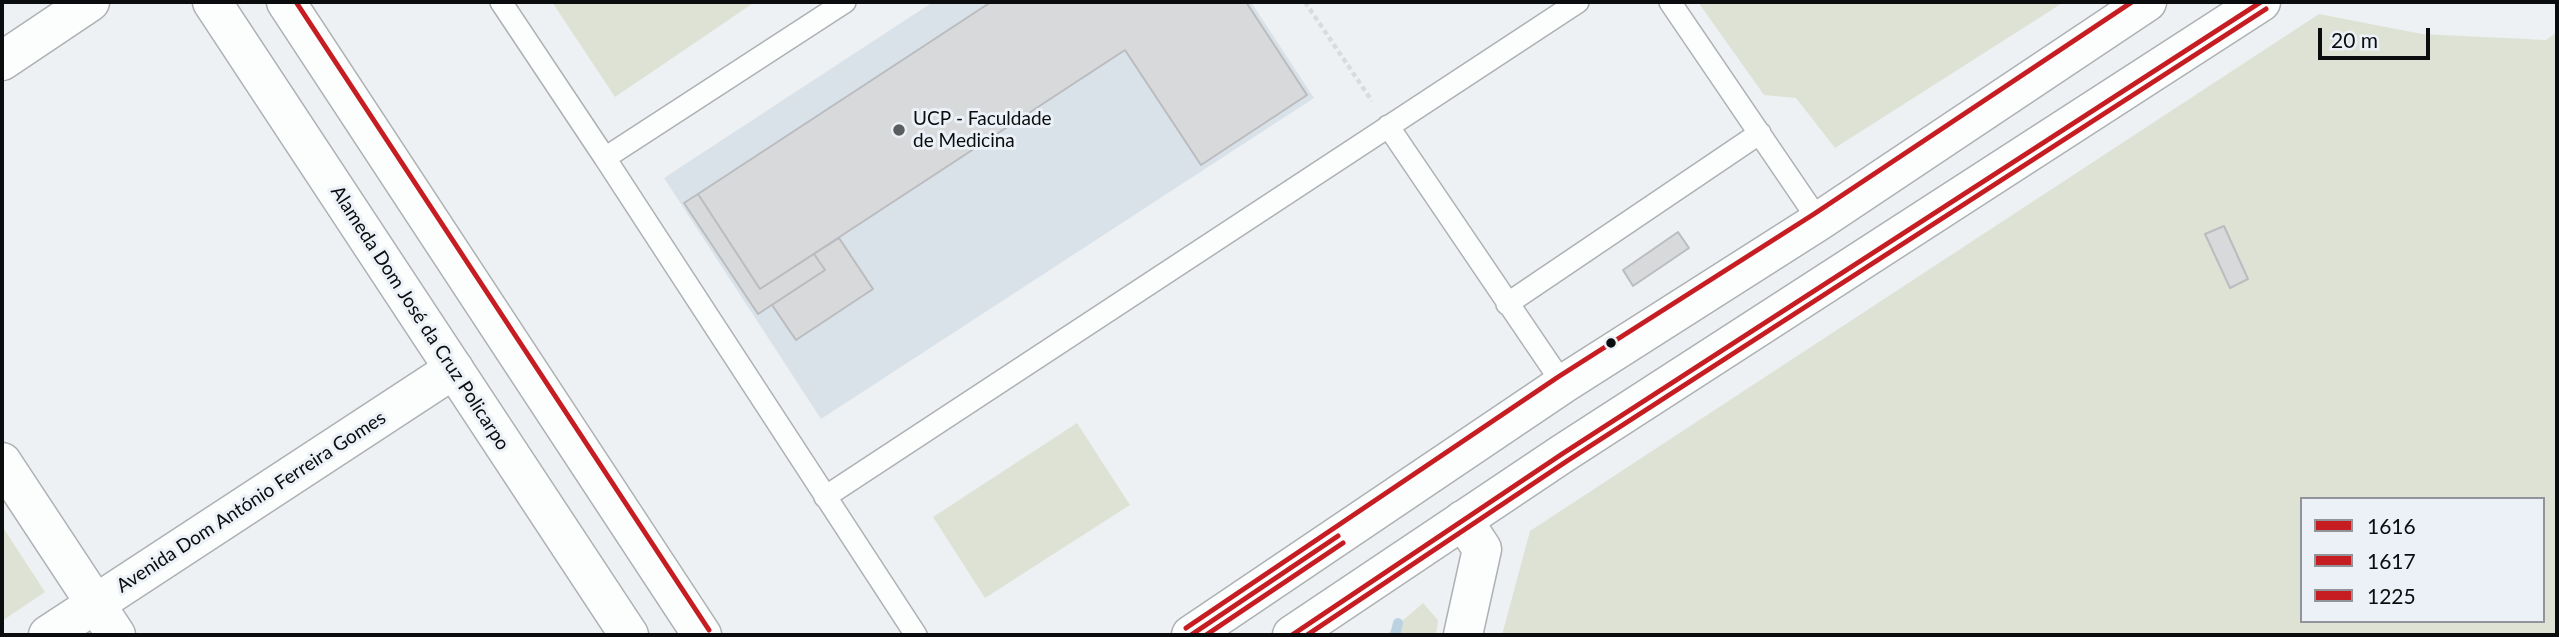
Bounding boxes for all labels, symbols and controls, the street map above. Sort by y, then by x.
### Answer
scale bar [2321,14,2433,58]
text: 20 m [2331,27,2378,52]
place label: UCP - Faculdade de Medicina [913,108,1052,152]
marker: UCP - Faculdade de Medicina [891,122,907,138]
street label: Alameda Dom José da Cruz Policarpo [326,182,514,454]
unlabelled marker [1604,336,1618,350]
street label: Avenida Dom António Ferreira Gomes [112,406,390,598]
legend [2300,497,2545,623]
text: 1616 [2367,513,2416,538]
text: 1617 [2367,548,2416,573]
text: 1225 [2367,583,2416,608]

